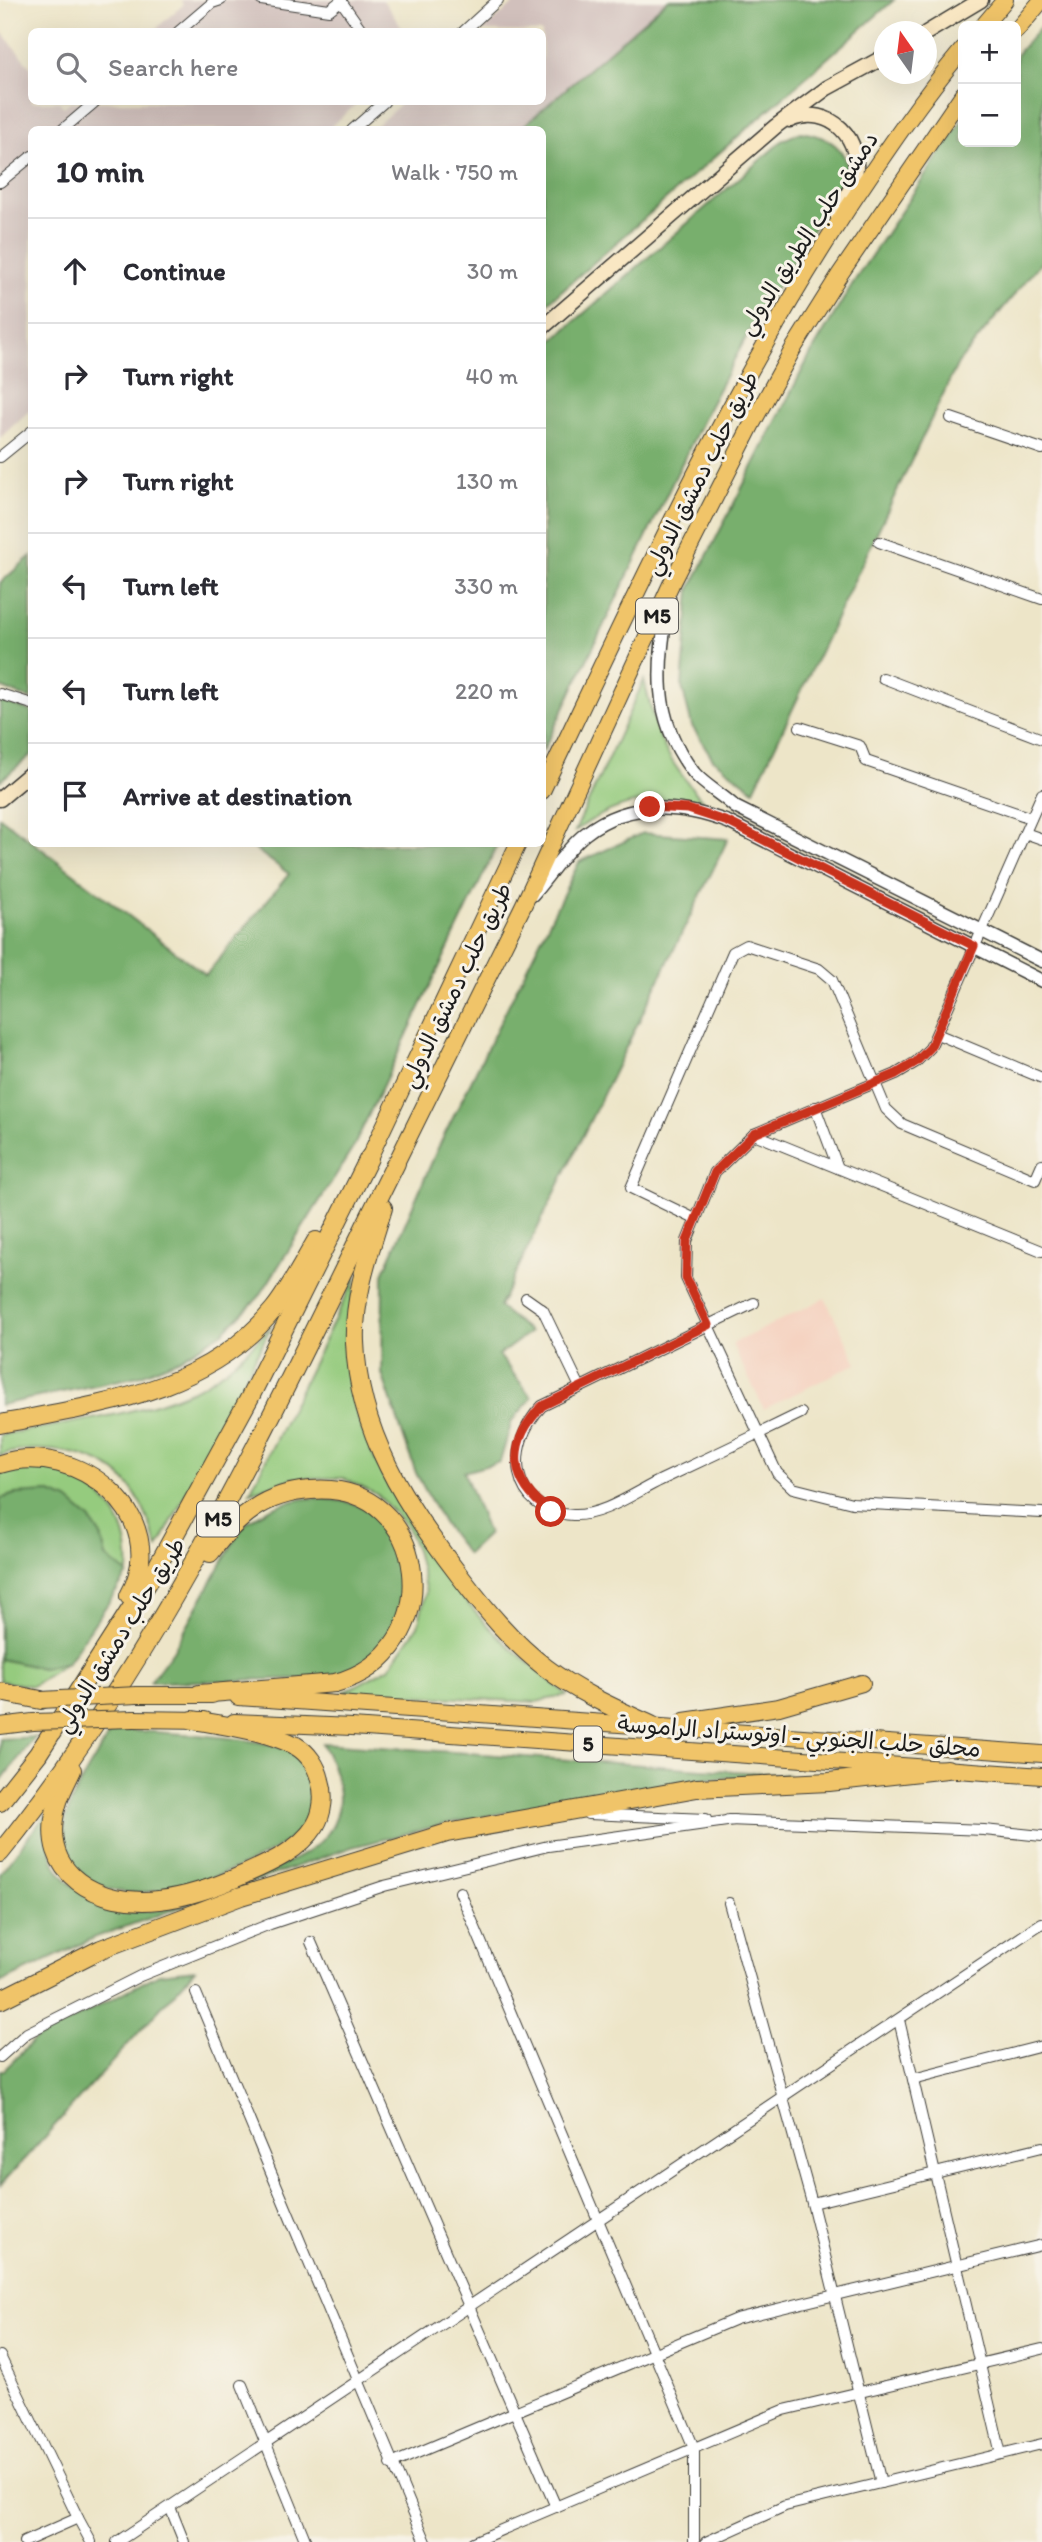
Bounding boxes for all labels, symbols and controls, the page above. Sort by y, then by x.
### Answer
north arrow [874,21,937,84]
map controls [958,21,1021,147]
button: + [958,21,1021,84]
search box [28,28,546,105]
icon: search [52,48,90,86]
text: Search here [108,51,238,83]
button: − [958,84,1021,147]
street label: دمشق حلب الطريق الدولي [732,126,890,344]
text: 10 min [56,153,144,190]
text: Walk · 750 m [391,158,518,186]
icon: ahead [56,252,94,290]
text: Continue [123,255,226,287]
text: 30 m [467,257,518,285]
icon: right [56,357,94,395]
text: Turn right [123,360,234,392]
text: 40 m [465,362,518,390]
street label: طريق حلب دمشق الدولي [638,367,771,583]
icon: right [56,462,94,500]
text: Turn right [123,465,234,497]
text: 130 m [456,467,518,495]
icon: left [56,567,94,605]
text: Turn left [123,570,219,602]
text: 330 m [454,572,518,600]
road number: M5 [636,598,678,634]
icon: left [56,672,94,710]
text: Turn left [123,675,219,707]
text: 220 m [455,677,518,705]
icon: arrive [56,777,94,815]
text: Arrive at destination [123,780,352,812]
route end [634,791,665,822]
street label: طريق حلب دمشق الدولي [394,878,524,1095]
route start [535,1496,566,1527]
road number: M5 [197,1502,239,1536]
street label: طريق حلب دمشق الدولي [49,1532,197,1741]
street label: محلق حلب الجنوبي - اوتوستراد الراموسة [616,1709,982,1770]
road number: 5 [574,1726,602,1762]

